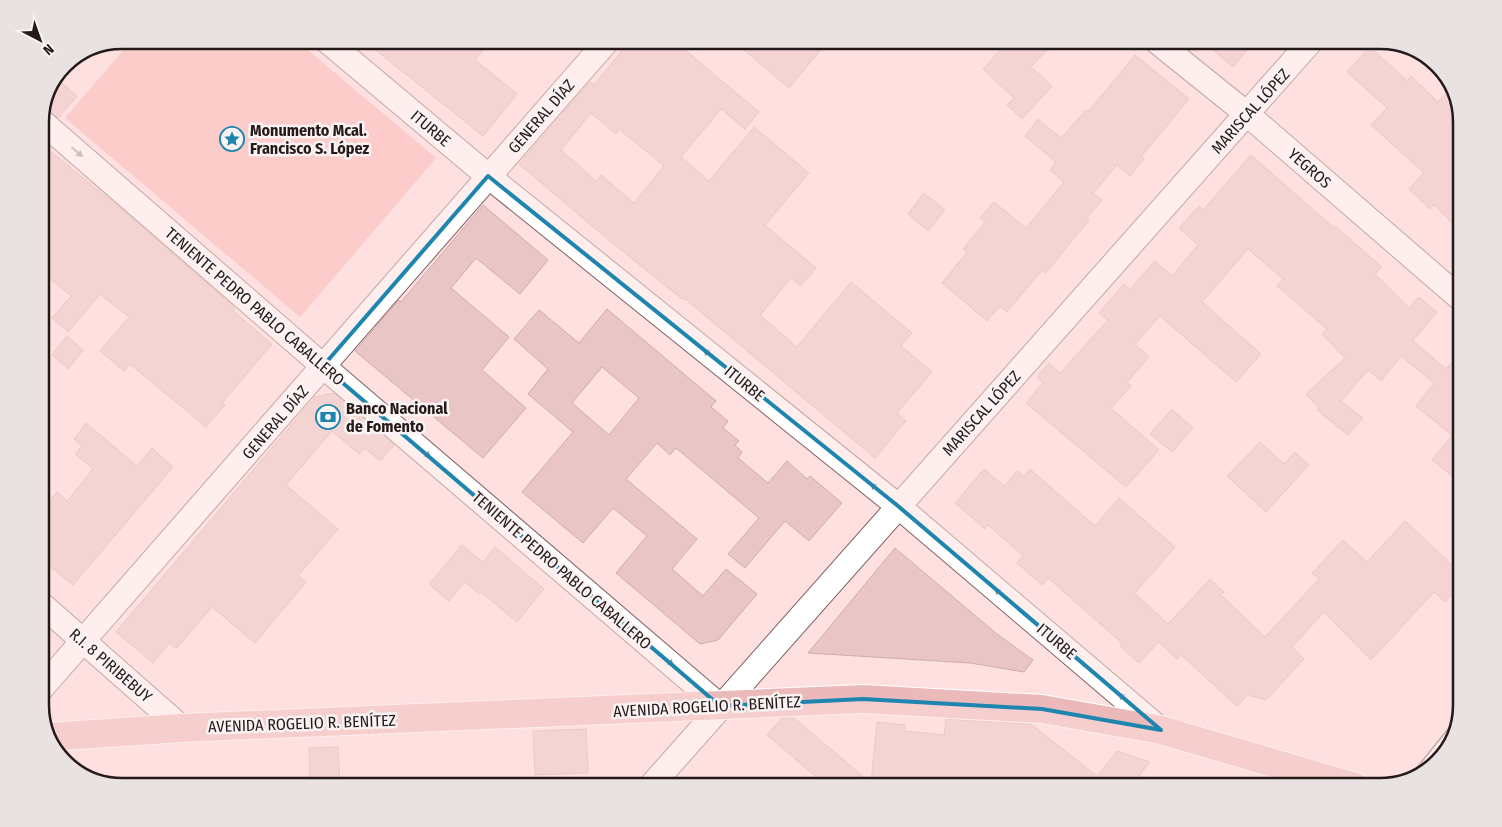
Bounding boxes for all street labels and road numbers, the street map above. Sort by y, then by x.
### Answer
street label: MARISCAL LÓPEZ [1207,65,1293,158]
street label: GENERAL DÍAZ [504,76,579,157]
street label: ITURBE [407,106,454,150]
street label: YEGROS [1284,144,1335,192]
street label: TENIENTE PEDRO PABLO CABALLERO [161,223,348,389]
street label: ITURBE [721,362,769,405]
street label: MARISCAL LÓPEZ [938,367,1024,460]
street label: GENERAL DÍAZ [238,382,313,463]
street label: TENIENTE PEDRO PABLO CABALLERO [468,487,655,653]
street label: ITURBE [1033,619,1080,663]
street label: R.I. 8 PIRIBEBUY [66,624,156,706]
street label: AVENIDA ROGELIO R. BENÍTEZ [613,692,801,721]
street label: AVENIDA ROGELIO R. BENÍTEZ [208,711,396,736]

